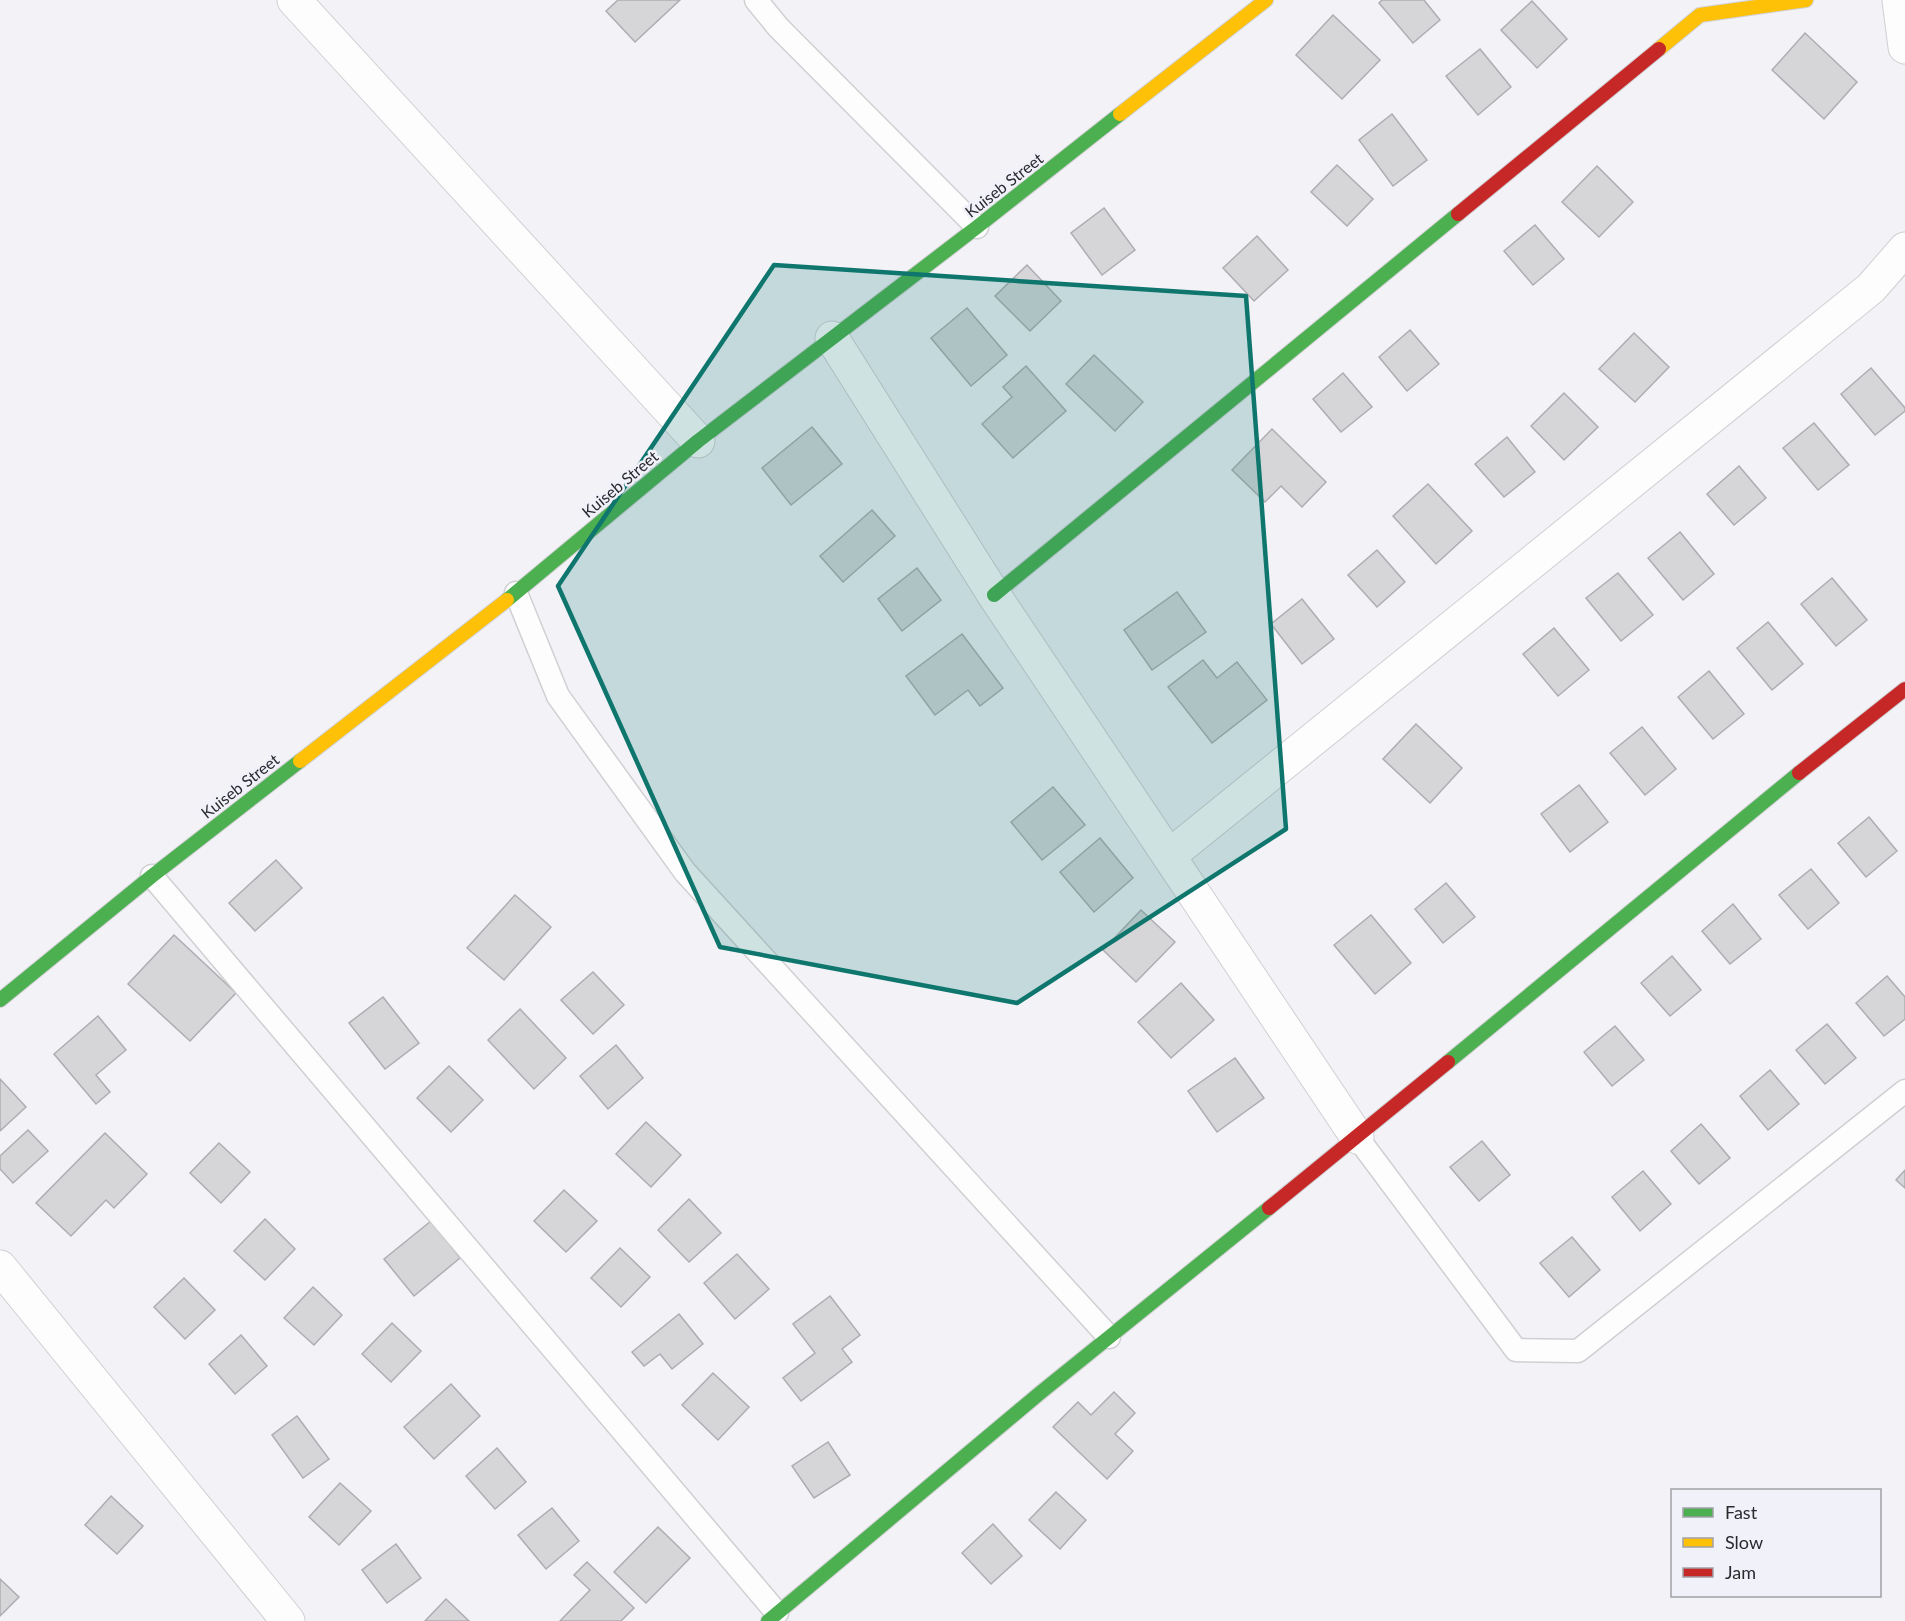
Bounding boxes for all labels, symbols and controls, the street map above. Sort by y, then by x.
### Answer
street label: Kuiseb Street [961,148,1047,221]
street label: Kuiseb Street [578,446,662,521]
street label: Kuiseb Street [197,749,283,822]
legend [1671,1489,1881,1597]
text: Fast [1725,1501,1758,1523]
text: Slow [1725,1531,1763,1553]
text: Jam [1725,1561,1756,1583]

